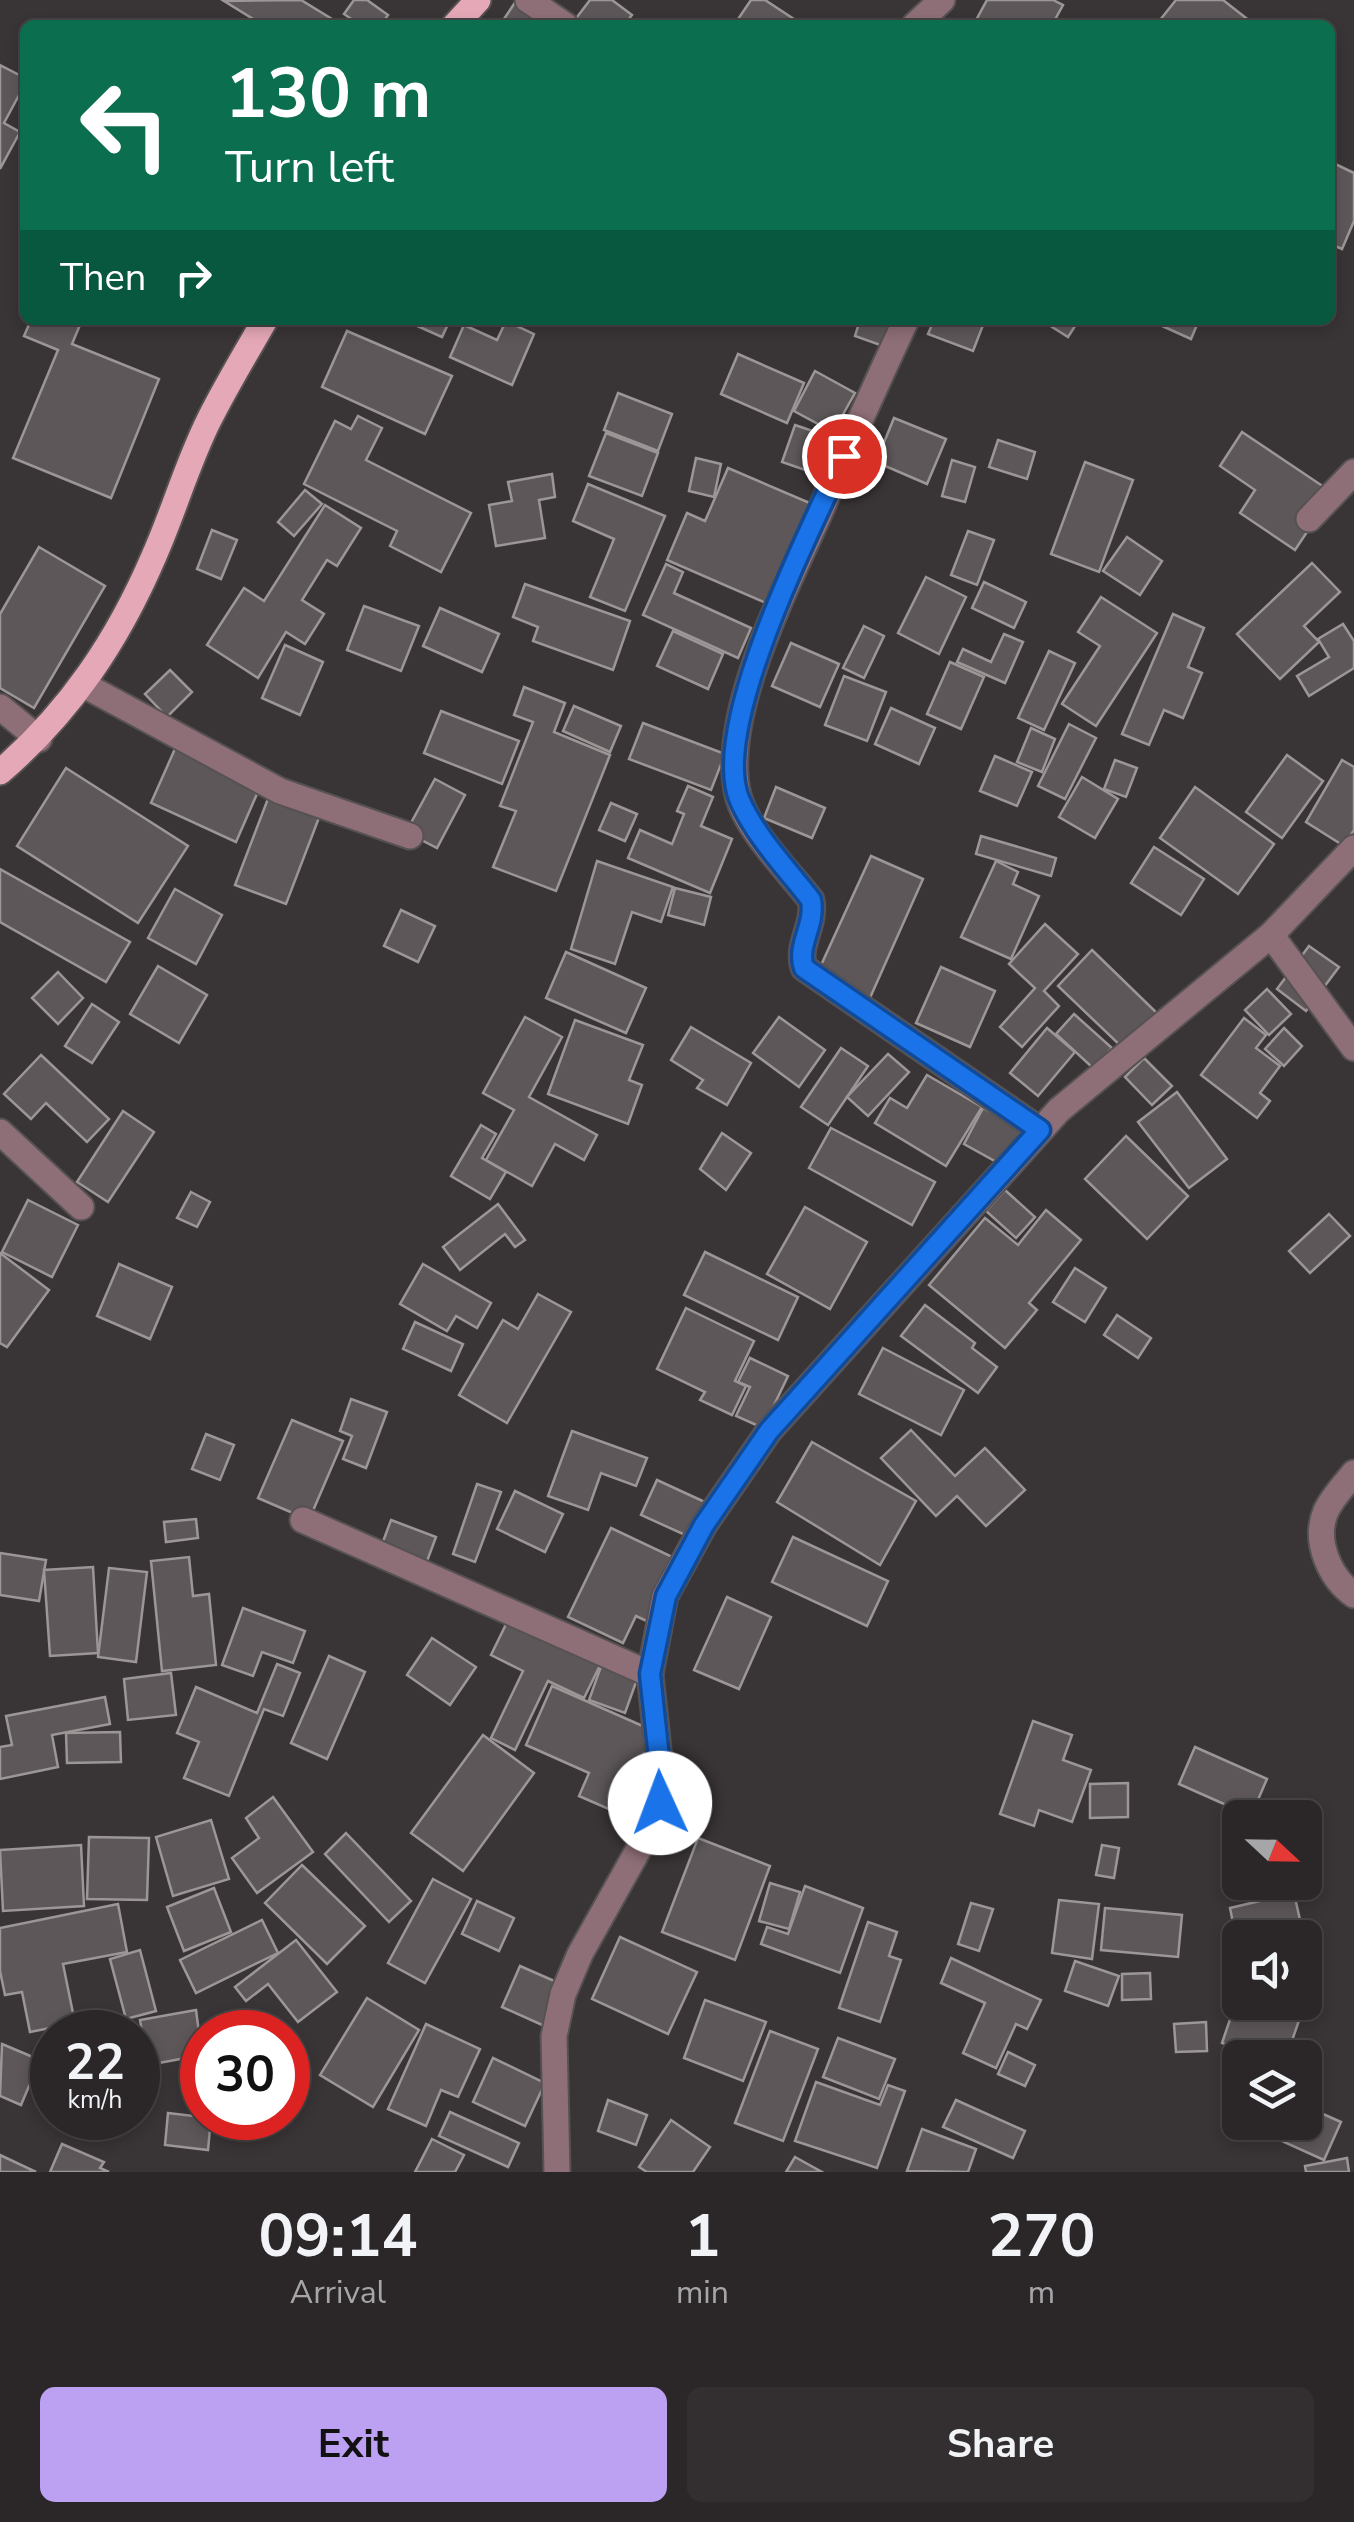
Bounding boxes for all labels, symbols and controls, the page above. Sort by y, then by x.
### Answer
text: 130 m [225,46,431,142]
icon: left [60,60,190,190]
text: Turn left [225,137,394,198]
icon: right [166,250,221,305]
text: Then [60,252,146,303]
pin [802,414,887,499]
icon: arrive [817,429,872,484]
position arrow [608,1751,712,1855]
north arrow [1222,1800,1322,1900]
map controls [1222,1800,1322,2140]
button: sound [1222,1920,1322,2020]
speed limit sign: 30 [180,2010,310,2140]
text: 22 [65,2028,125,2097]
button: layers [1222,2040,1322,2140]
text: km/h [67,2083,123,2117]
text: 09:14 [259,2195,417,2277]
text: 1 [684,2195,720,2277]
text: 270 [987,2195,1095,2277]
text: Arrival [290,2271,386,2314]
text: min [676,2271,729,2314]
text: m [1028,2271,1055,2314]
button: Exit [40,2387,667,2502]
button: Share [687,2387,1314,2502]

